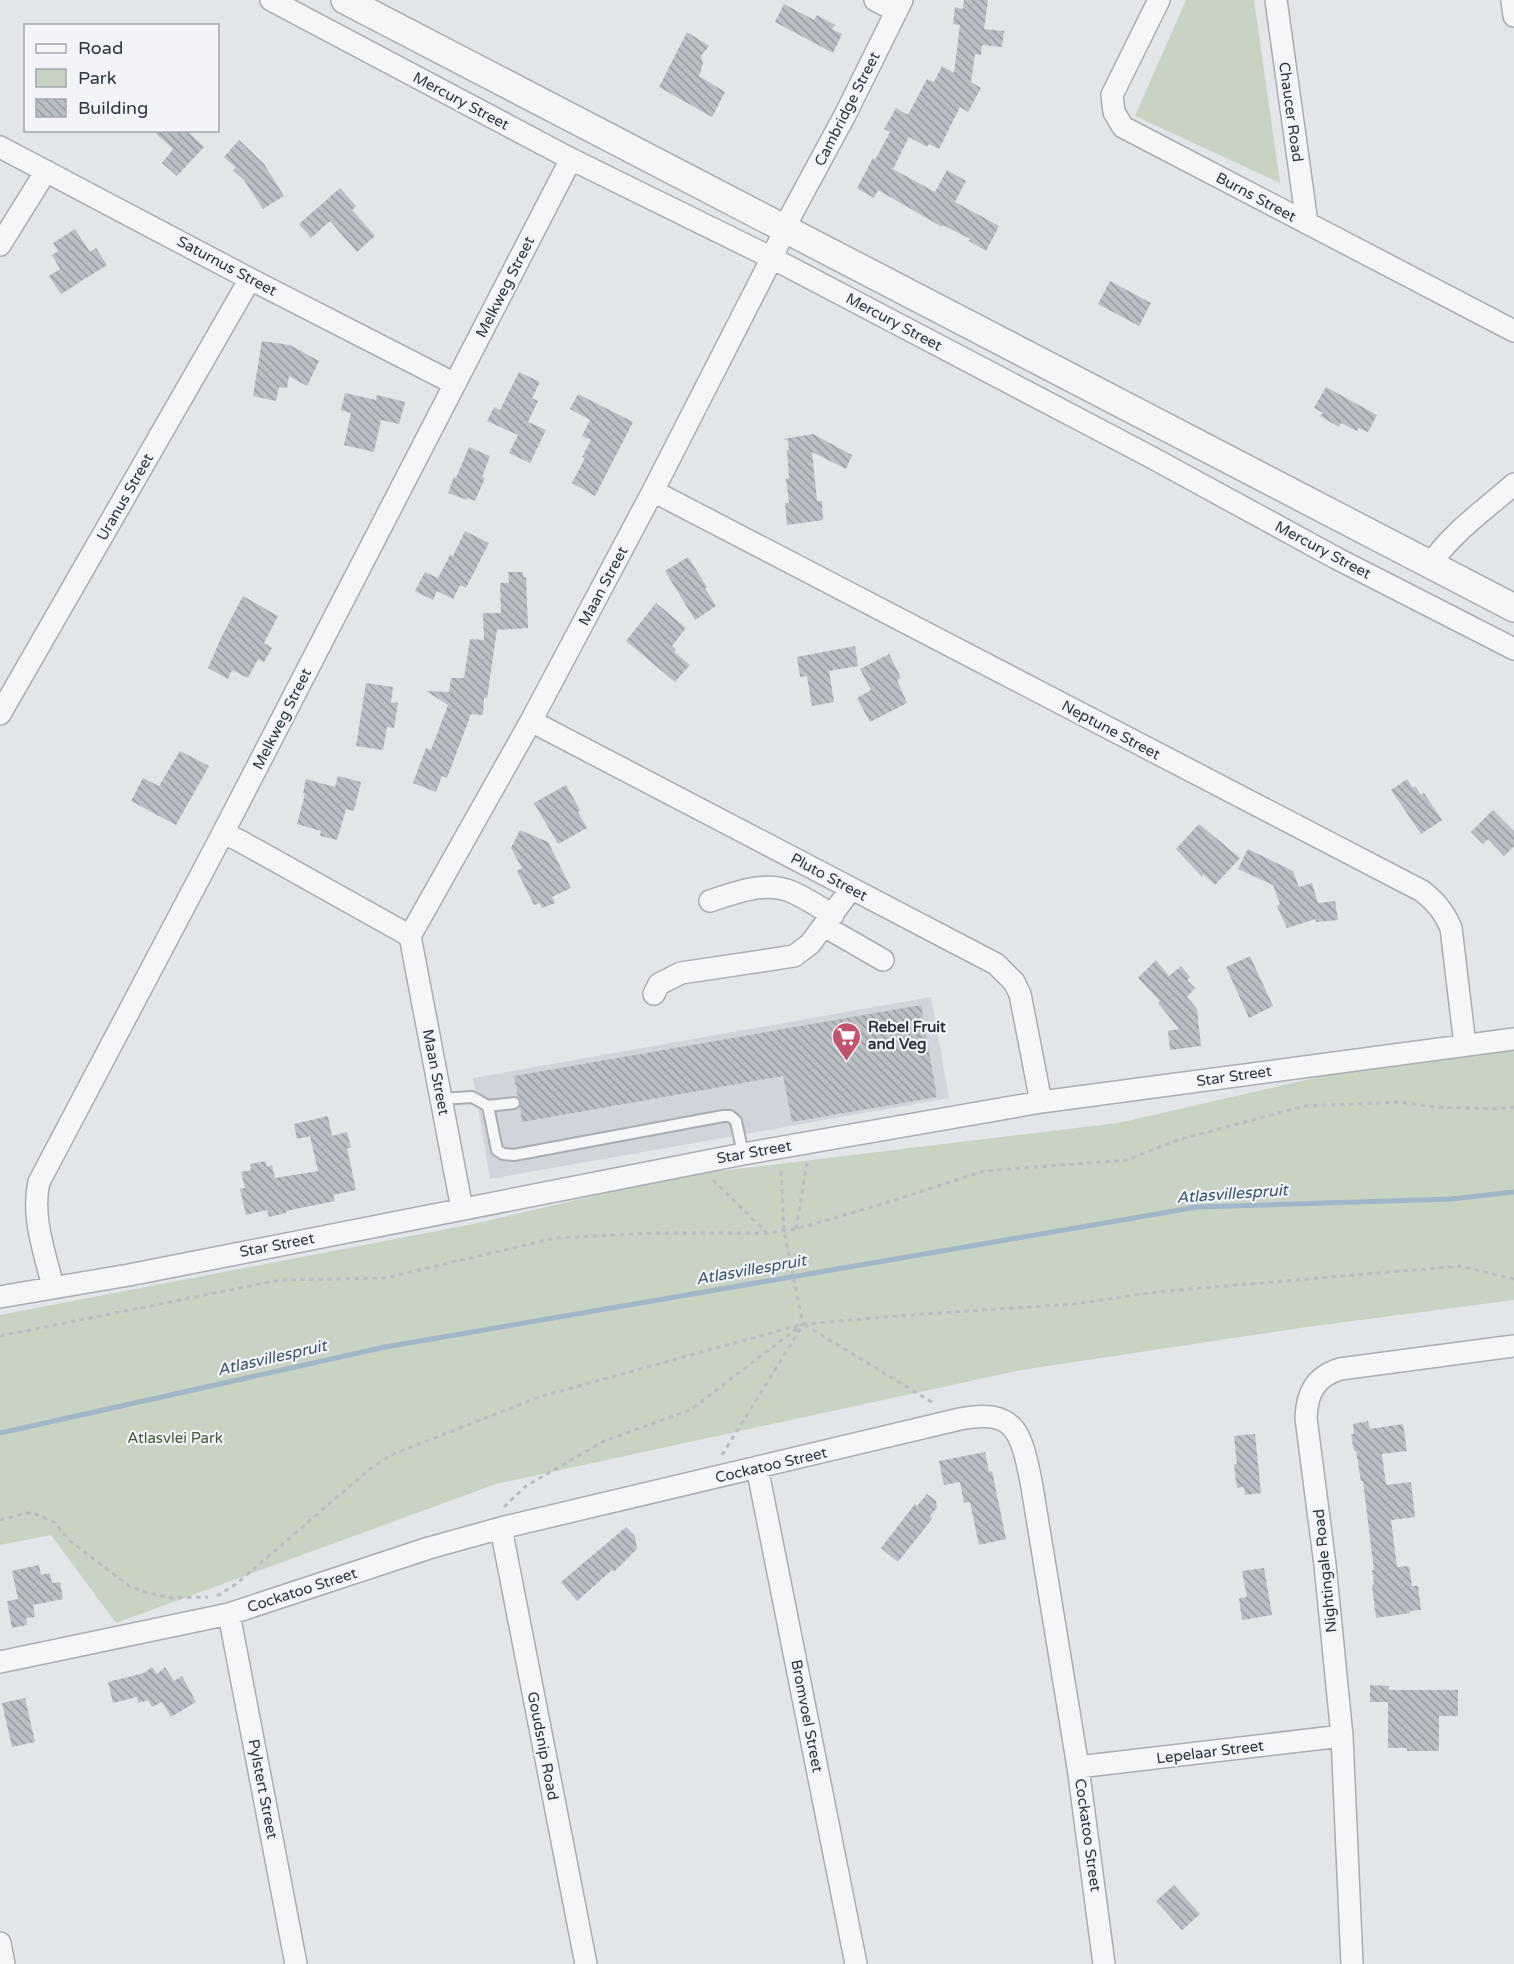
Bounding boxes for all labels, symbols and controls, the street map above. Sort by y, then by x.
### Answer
legend [24,24,219,132]
text: Road [78,37,123,59]
street label: Cambridge Street [810,49,884,169]
street label: Chaucer Road [1275,61,1307,163]
text: Park [78,67,117,89]
street label: Mercury Street [410,68,512,134]
text: Building [78,97,148,119]
street label: Burns Street [1213,168,1299,226]
street label: Saturnus Street [174,232,280,300]
street label: Melkweg Street [472,233,538,341]
street label: Mercury Street [843,289,945,355]
street label: Uranus Street [93,450,157,544]
street label: Mercury Street [1272,517,1374,583]
street label: Maan Street [575,543,632,629]
street label: Melkweg Street [249,665,315,773]
street label: Neptune Street [1059,696,1164,764]
street label: Pluto Street [788,849,871,905]
place label: Rebel Fruit and Veg [868,1018,946,1054]
supermarket icon: Rebel Fruit and Veg [831,1020,863,1062]
street label: Maan Street [419,1027,453,1117]
street label: Star Street [1195,1062,1273,1090]
street label: Star Street [715,1137,793,1167]
water label: Atlasvillespruit [1176,1180,1290,1208]
street label: Star Street [238,1229,316,1261]
water label: Atlasvillespruit [694,1250,809,1290]
water label: Atlasvillespruit [215,1335,330,1380]
park label: Atlasvlei Park [127,1429,223,1447]
street label: Cockatoo Street [713,1443,829,1487]
street label: Nightingale Road [1310,1508,1340,1634]
street label: Cockatoo Street [245,1564,359,1616]
street label: Bromvoel Street [787,1658,827,1774]
street label: Goudsnip Road [524,1690,562,1802]
street label: Lepelaar Street [1155,1736,1265,1768]
street label: Pylstert Street [244,1738,282,1841]
street label: Cockatoo Street [1071,1777,1105,1893]

